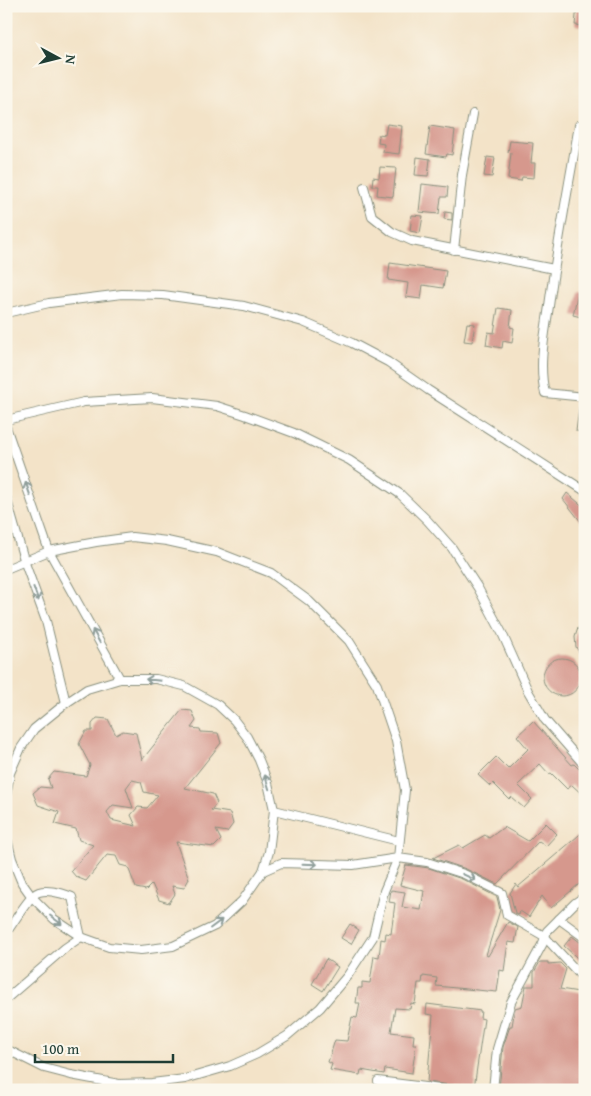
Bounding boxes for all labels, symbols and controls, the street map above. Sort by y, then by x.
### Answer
north arrow [32,32,82,82]
text: N [60,54,81,66]
one-way arrow [23,482,32,498]
one-way arrow [32,586,41,601]
one-way arrow [91,629,101,644]
one-way arrow [146,675,162,685]
one-way arrow [261,774,271,790]
one-way arrow [302,859,318,868]
one-way arrow [461,873,476,882]
one-way arrow [49,915,63,925]
one-way arrow [209,918,222,929]
scale bar [35,1031,172,1063]
text: 100 m [42,1038,80,1059]

